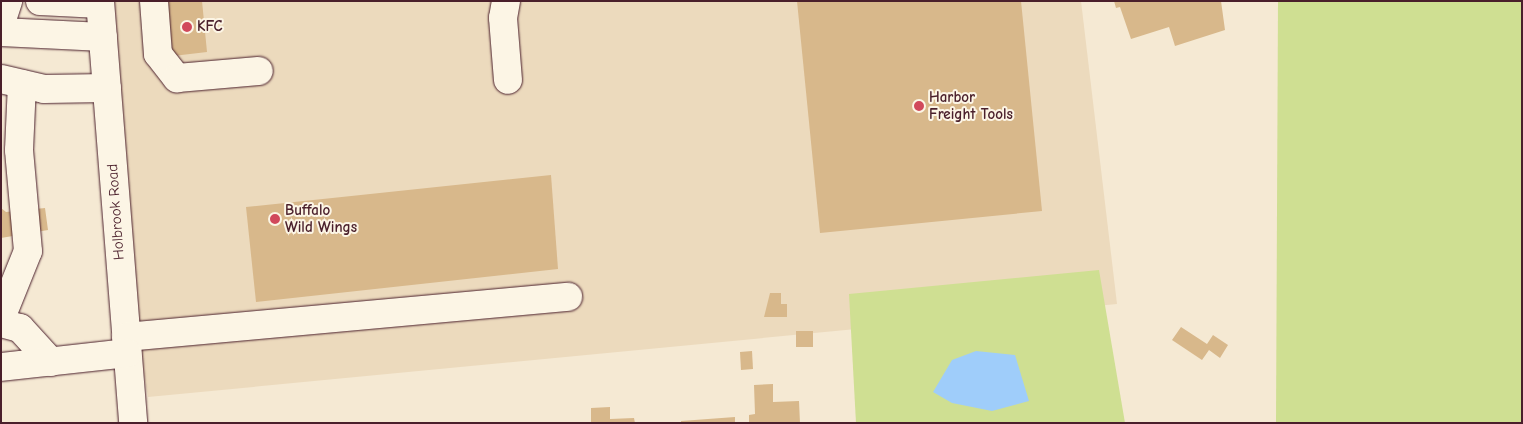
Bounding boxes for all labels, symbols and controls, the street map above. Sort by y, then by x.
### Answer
place label: KFC [197,18,223,36]
marker: KFC [181,21,193,33]
place label: Harbor Freight Tools [929,88,1013,123]
marker: Harbor Freight Tools [913,100,925,112]
street label: Holbrook Road [104,163,128,261]
place label: Buffalo Wild Wings [285,201,357,236]
marker: Buffalo Wild Wings [269,213,281,225]

